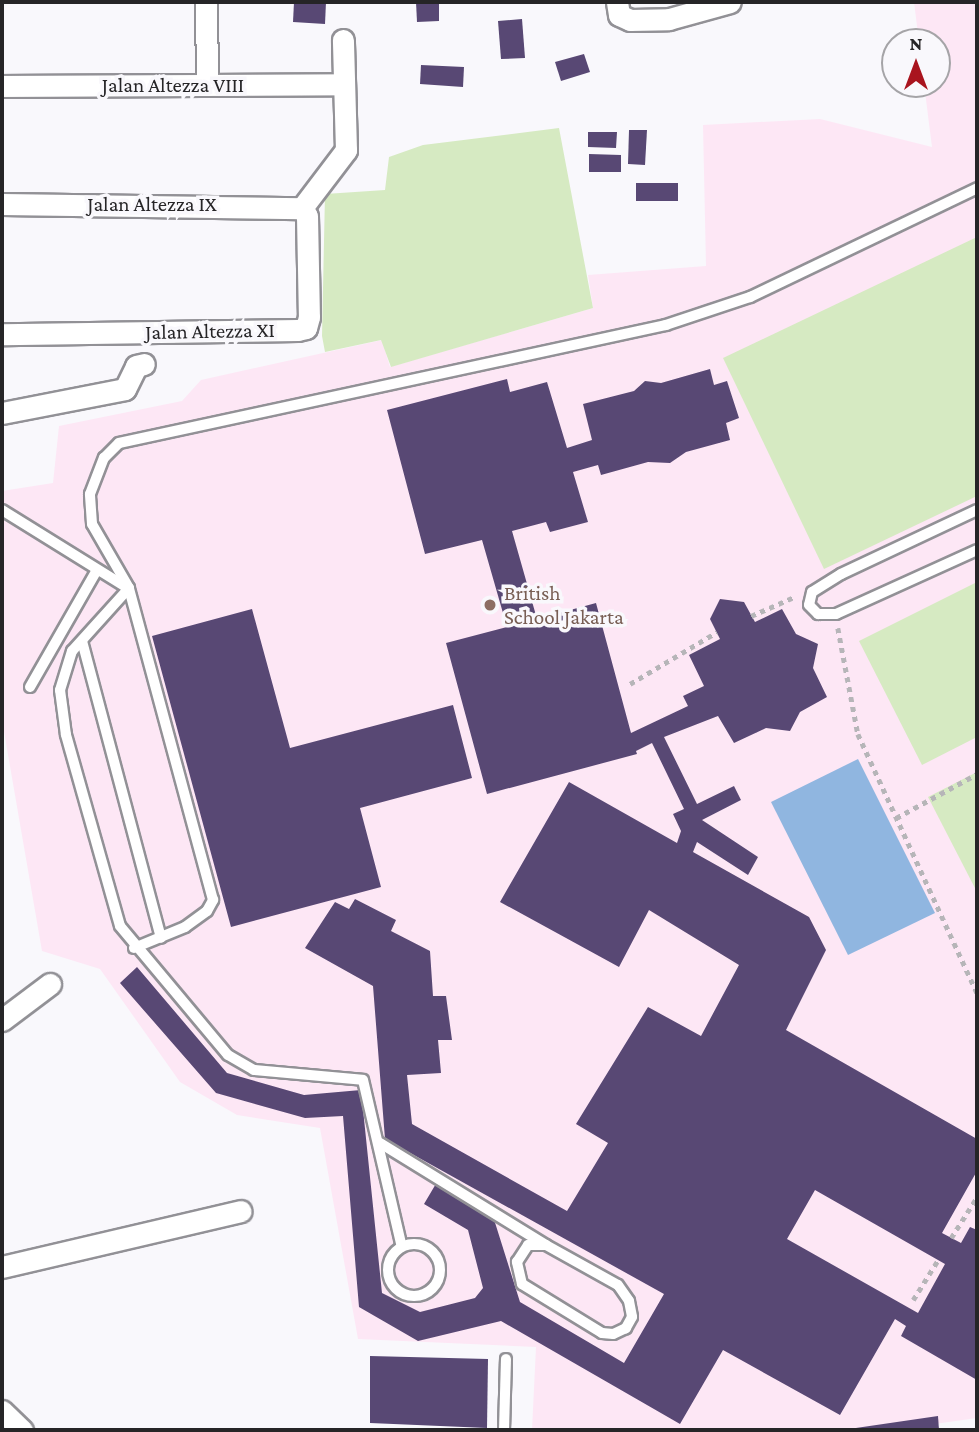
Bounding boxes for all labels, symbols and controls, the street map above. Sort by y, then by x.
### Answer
north arrow [881,28,951,98]
text: N [910,33,922,54]
street label: Jalan Altezza VIII [102,72,244,98]
street label: Jalan Altezza IX [87,191,217,217]
street label: Jalan Altezza XI [145,317,275,345]
place label: British School Jakarta [504,580,624,630]
marker: British School Jakarta [482,597,498,613]

